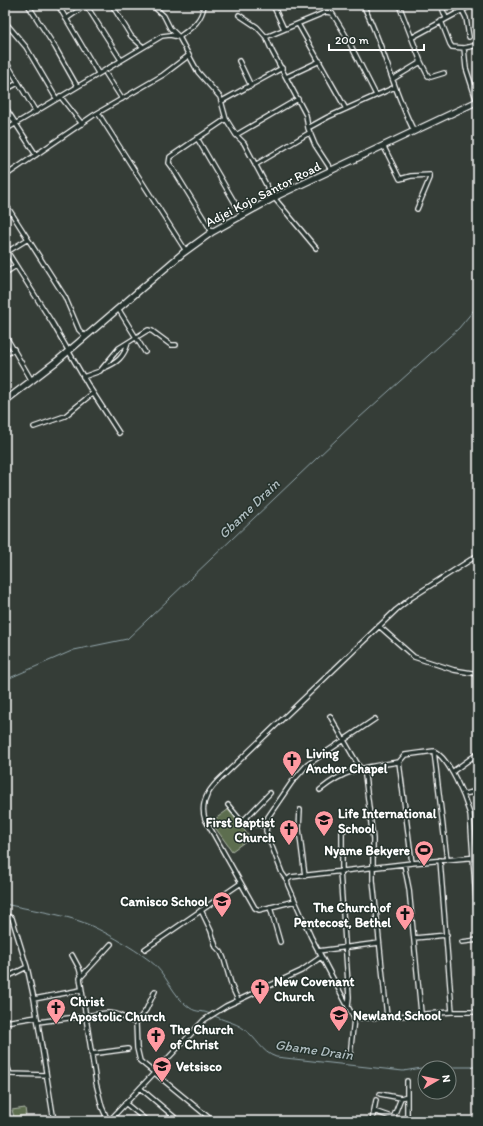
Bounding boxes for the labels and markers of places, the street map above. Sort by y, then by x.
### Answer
place label: Living Anchor Chapel [305,746,388,777]
church icon: Living Anchor Chapel [281,749,303,777]
place label: Life International School [338,806,437,836]
school or university icon: Life International School [313,809,335,837]
place label: First Baptist Church [206,815,276,845]
church icon: First Baptist Church [278,818,300,846]
sports icon: Nyame Bekyere [413,839,435,867]
place label: Nyame Bekyere [324,843,410,859]
school or university icon: Camisco School [211,890,233,918]
place label: Camisco School [120,894,208,909]
place label: The Church of Pentecost, Bethel [294,900,392,930]
church icon: The Church of Pentecost, Bethel [394,903,416,931]
place label: New Covenant Church [274,974,354,1004]
church icon: New Covenant Church [249,977,271,1005]
place label: Christ Apostolic Church [69,994,166,1025]
church icon: Christ Apostolic Church [45,997,67,1025]
school or university icon: Newland School [328,1004,350,1032]
place label: Newland School [353,1008,442,1023]
place label: The Church of Christ [169,1022,234,1052]
church icon: The Church of Christ [145,1025,167,1053]
school or university icon: Vetsisco [151,1055,173,1083]
place label: Vetsisco [176,1059,222,1074]

